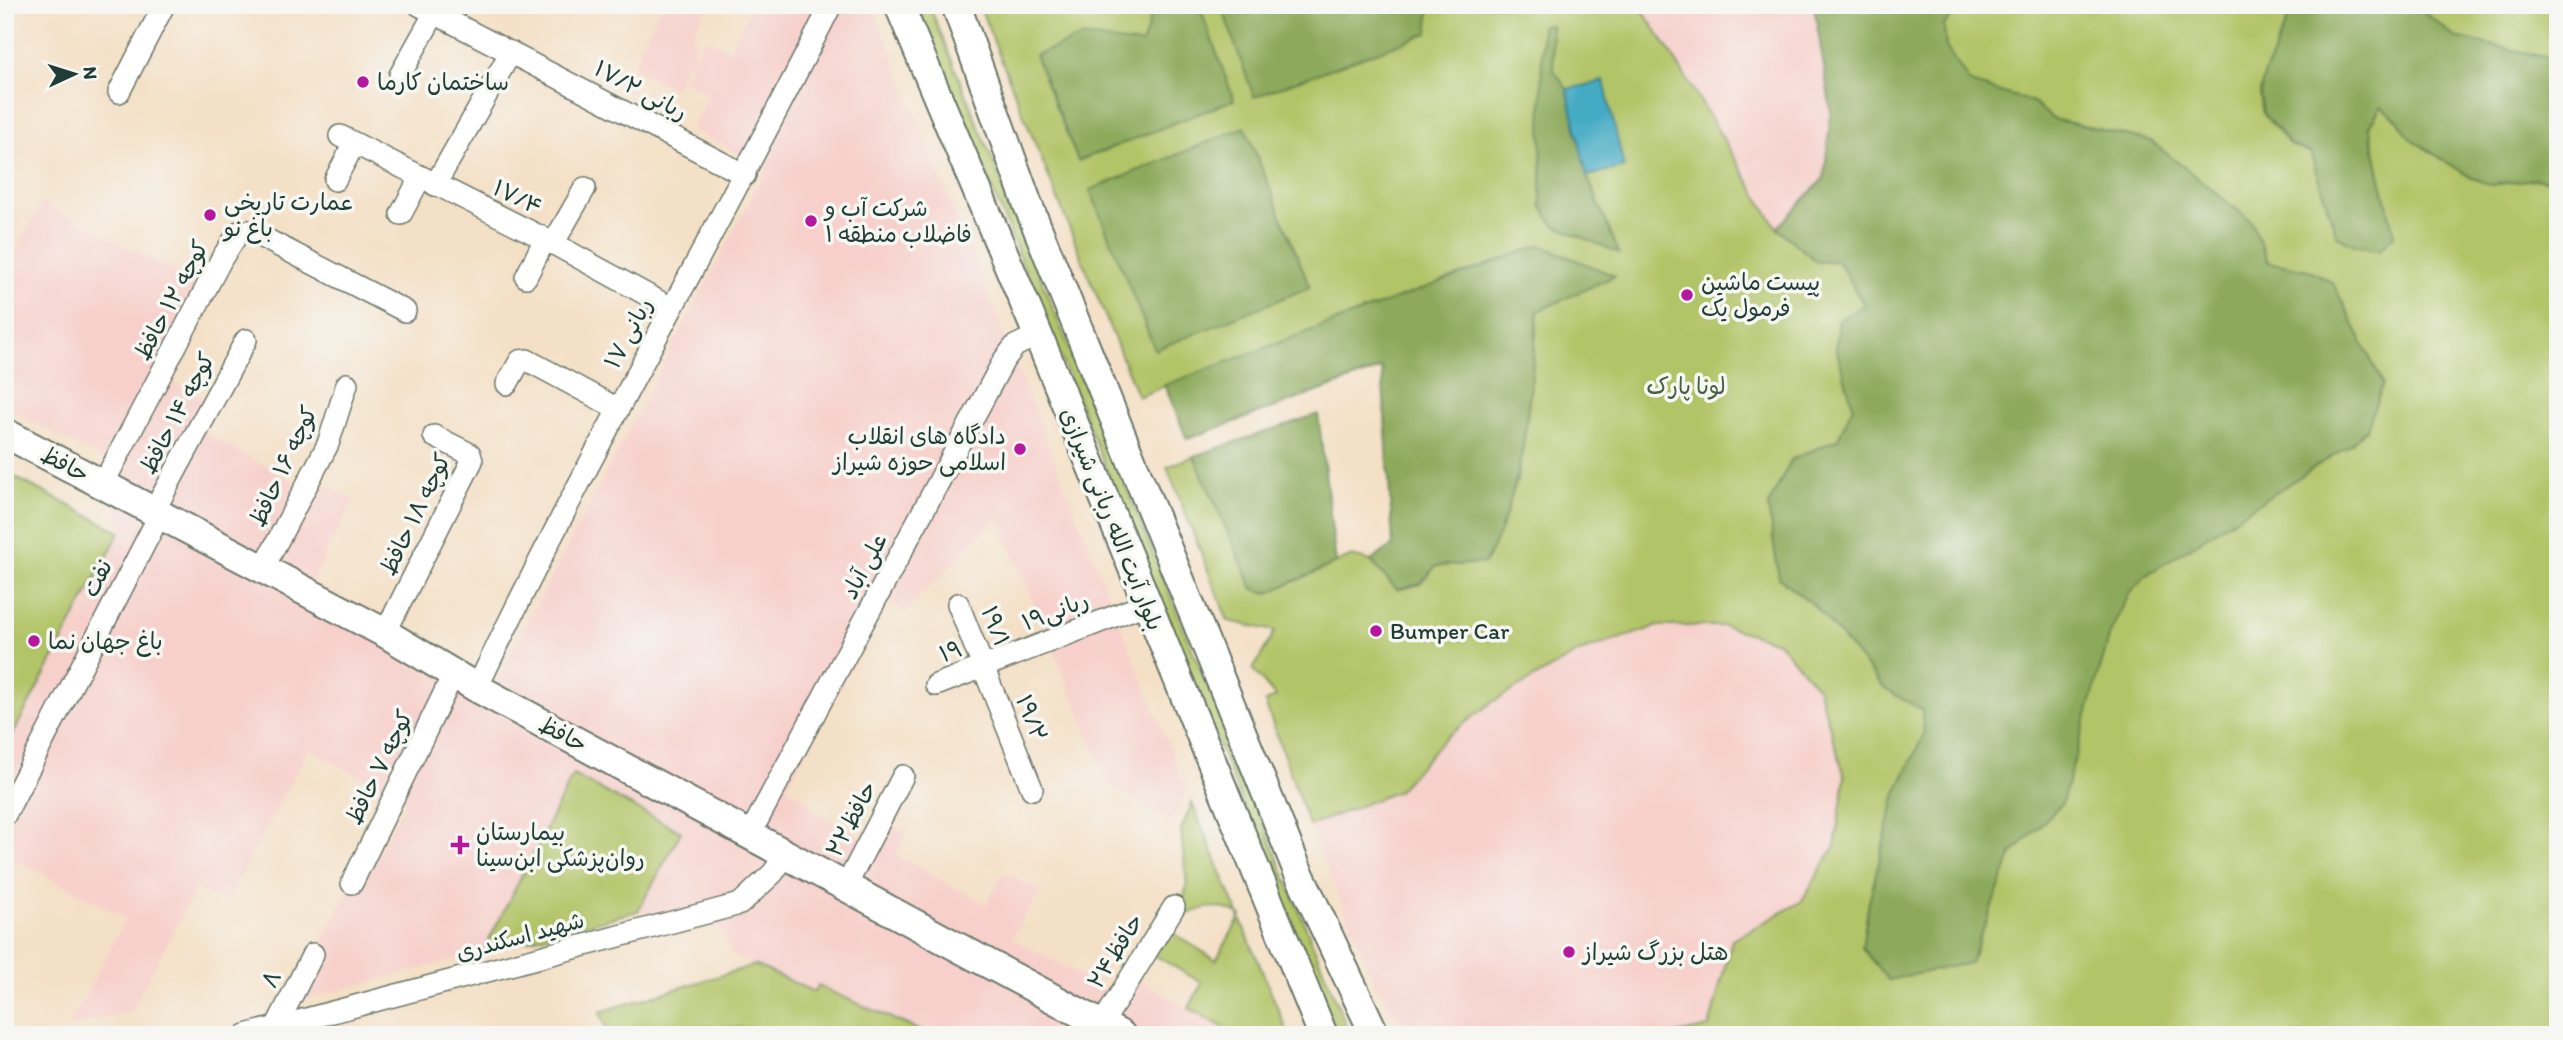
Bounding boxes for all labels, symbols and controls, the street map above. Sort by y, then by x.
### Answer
north arrow [38,38,108,108]
street label: ربانی ۱۷/۲ [589,54,692,127]
text: N [79,66,102,80]
place label: ساختمان کارما [377,68,509,96]
marker: ساختمان کارما [355,74,371,90]
street label: ۱۷/۴ [489,173,547,221]
place label: عمارت تاریخی باغ نو [222,188,354,244]
place label: شرکت آب و فاضلاب منطقه ۱ [823,194,972,248]
marker: عمارت تاریخی باغ نو [202,207,218,223]
marker: شرکت آب و فاضلاب منطقه ۱ [803,213,819,229]
street label: کوچه ۱۲ حافظ [128,235,214,365]
place label: پیست ماشین فرمول یک [1701,268,1820,322]
marker: پیست ماشین فرمول یک [1679,287,1695,303]
street label: ربانی ۱۷ [598,293,659,374]
street label: کوچه ۱۴ حافظ [133,347,221,478]
park label: لونا پارک [1646,372,1726,401]
street label: کوچه ۱۶ حافظ [243,401,323,531]
street label: بلوار آیت الله ربانی شیرازی [1054,403,1170,635]
place label: دادگاه های انقلاب اسلامی حوزه شیراز [831,422,1006,477]
street label: حافظ [36,440,94,488]
marker: دادگاه های انقلاب اسلامی حوزه شیراز [1012,441,1028,457]
street label: کوچه ۱۸ حافظ [373,448,457,580]
street label: علی آباد [835,528,894,604]
street label: نفت [76,555,118,601]
street label: ربانی۱۹ [1018,586,1093,637]
street label: ۱۹/۱ [975,602,1017,650]
place label: Bumper Car [1390,617,1509,645]
marker: Bumper Car [1368,623,1384,639]
place label: باغ جهان نما [48,627,163,657]
marker: باغ جهان نما [26,633,42,649]
street label: ۱۹ [935,634,967,668]
street label: ۱۹/۲ [1010,690,1054,746]
street label: کوچه ۷ حافظ [339,705,419,829]
street label: حافظ [534,710,592,758]
street label: حافظ۲۲ [819,776,883,862]
place label: بیمارستان روان‌پزشکی ابن‌سینا [476,818,645,873]
marker: بیمارستان روان‌پزشکی ابن‌سینا [450,835,470,855]
street label: شهید اسکندری [453,905,587,967]
street label: حافظ۲۴ [1081,908,1149,994]
place label: هتل بزرگ شیراز [1581,938,1728,966]
marker: هتل بزرگ شیراز [1561,944,1577,960]
street label: ۸ [255,965,287,993]

